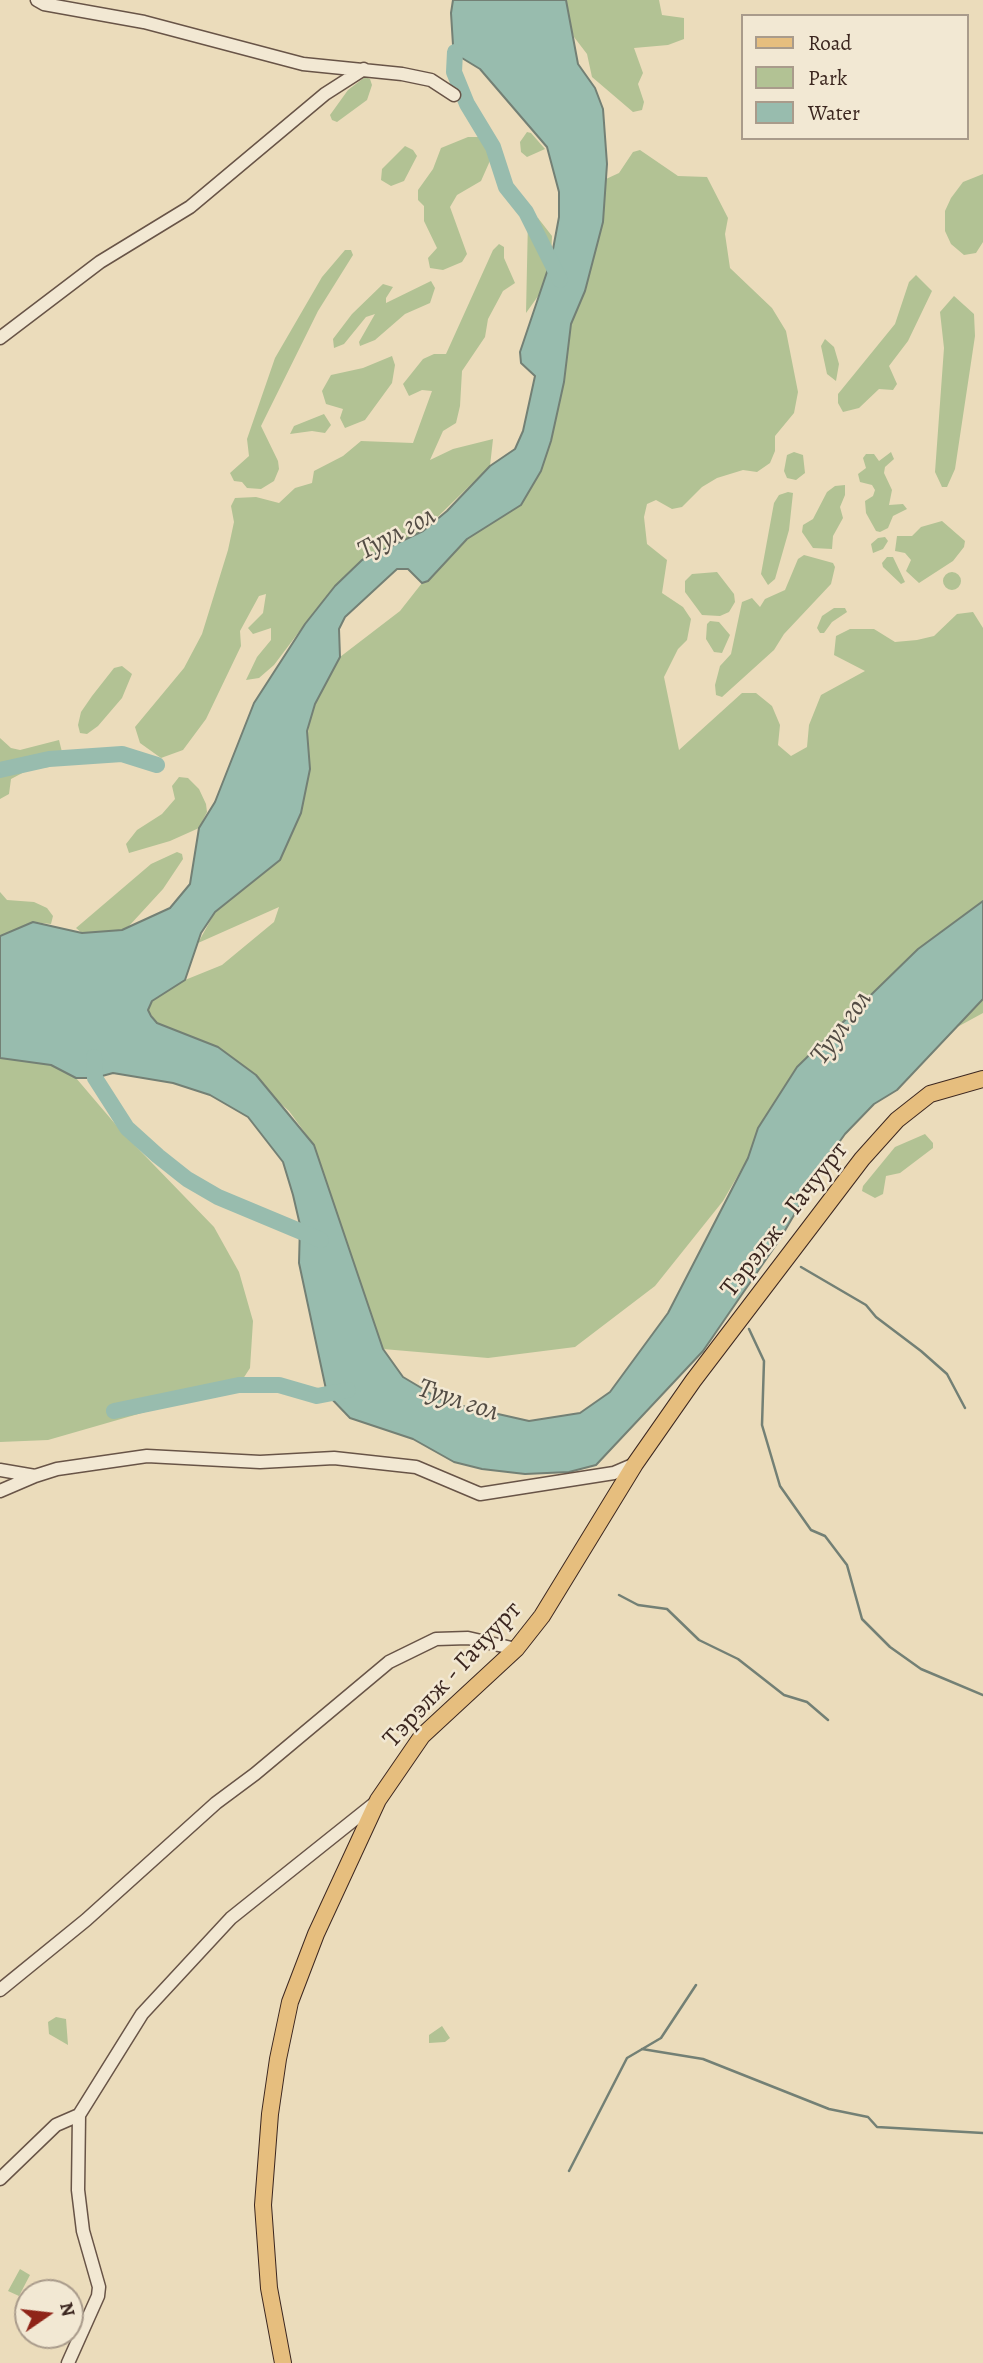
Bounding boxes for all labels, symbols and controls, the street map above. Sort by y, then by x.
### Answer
legend [741,14,969,140]
text: Road [808,29,852,57]
text: Park [808,64,847,92]
text: Water [808,99,860,127]
water label: Туул гол [352,500,442,568]
water label: Туул гол [804,984,880,1072]
street label: Тэрэлж - Гачуурт [715,1136,855,1304]
water label: Туул гол [413,1372,503,1430]
street label: Тэрэлж - Гачуурт [377,1595,529,1755]
north arrow [14,2279,84,2349]
text: N [53,2300,82,2319]

